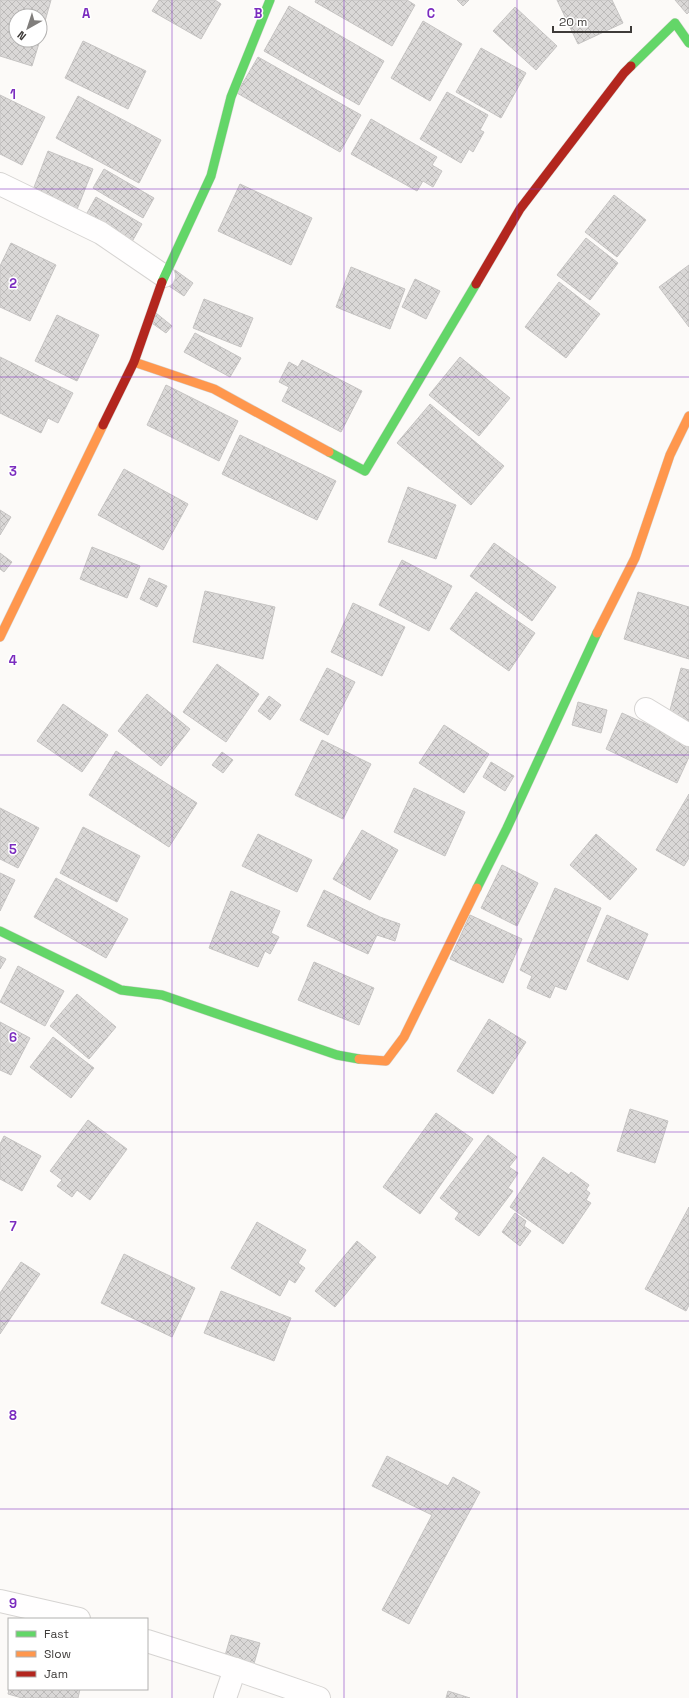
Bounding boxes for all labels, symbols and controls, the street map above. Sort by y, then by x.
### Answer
text: A [82,5,91,22]
text: B [254,5,263,22]
text: C [427,5,435,22]
north arrow [8,8,48,48]
scale bar [553,8,631,34]
text: 20 m [559,14,587,30]
text: N [14,28,29,44]
text: 1 [10,86,16,103]
text: 2 [9,275,17,292]
text: 3 [9,463,17,480]
text: 4 [9,652,17,669]
text: 5 [9,841,17,858]
text: 6 [9,1029,17,1046]
text: 7 [9,1218,17,1235]
text: 8 [9,1407,17,1424]
text: 9 [9,1595,17,1612]
legend [8,1618,148,1690]
text: Fast [44,1626,69,1642]
text: Slow [44,1646,71,1662]
text: Jam [44,1666,68,1682]

